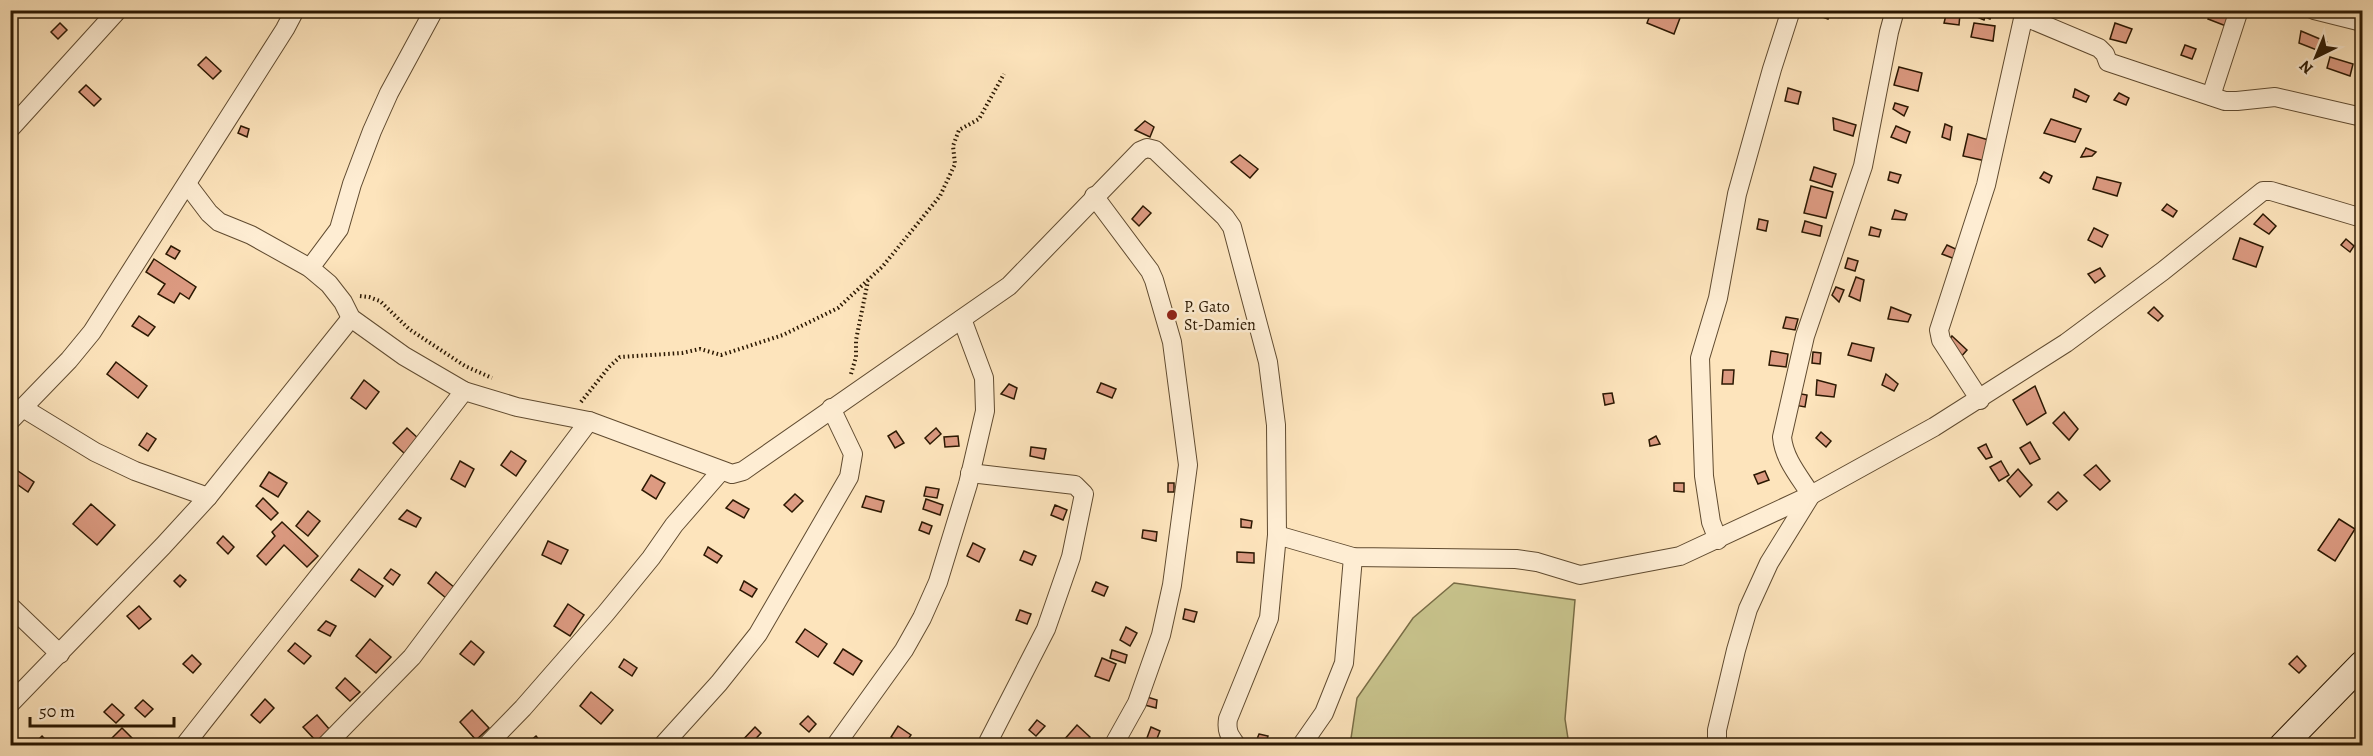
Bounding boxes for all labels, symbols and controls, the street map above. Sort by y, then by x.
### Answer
north arrow [2286,27,2346,87]
text: N [2294,55,2318,79]
place label: P. Gato St-Damien [1184,296,1256,336]
marker: P. Gato St-Damien [1165,308,1179,322]
scale bar [30,690,174,728]
text: 50 m [39,699,75,723]

